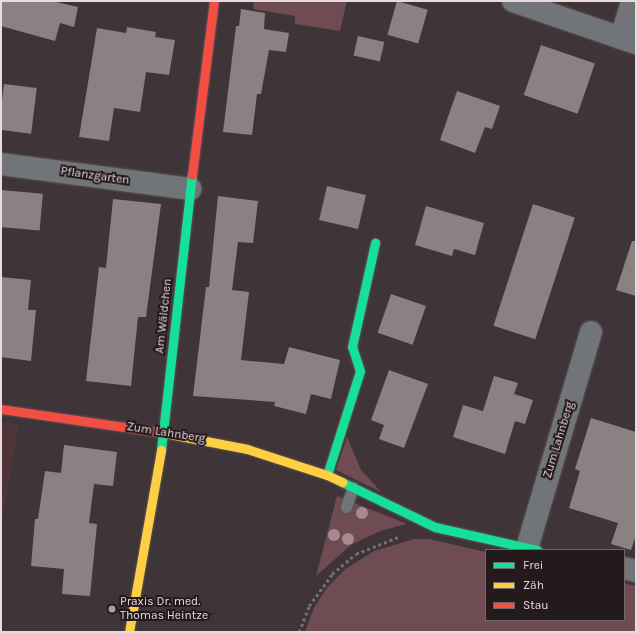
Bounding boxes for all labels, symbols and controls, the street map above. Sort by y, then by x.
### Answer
street label: Pflanzgarten [60,164,130,188]
street label: Am Wäldchen [153,278,175,354]
street label: Zum Lahnberg [541,400,577,480]
street label: Zum Lahnberg [126,420,206,446]
legend [485,549,625,621]
text: Frei [523,558,543,572]
text: Zäh [523,578,544,592]
place label: Praxis Dr. med. Thomas Heintze [120,595,208,623]
text: Stau [523,598,549,612]
marker: Praxis Dr. med. Thomas Heintze [107,604,117,614]

